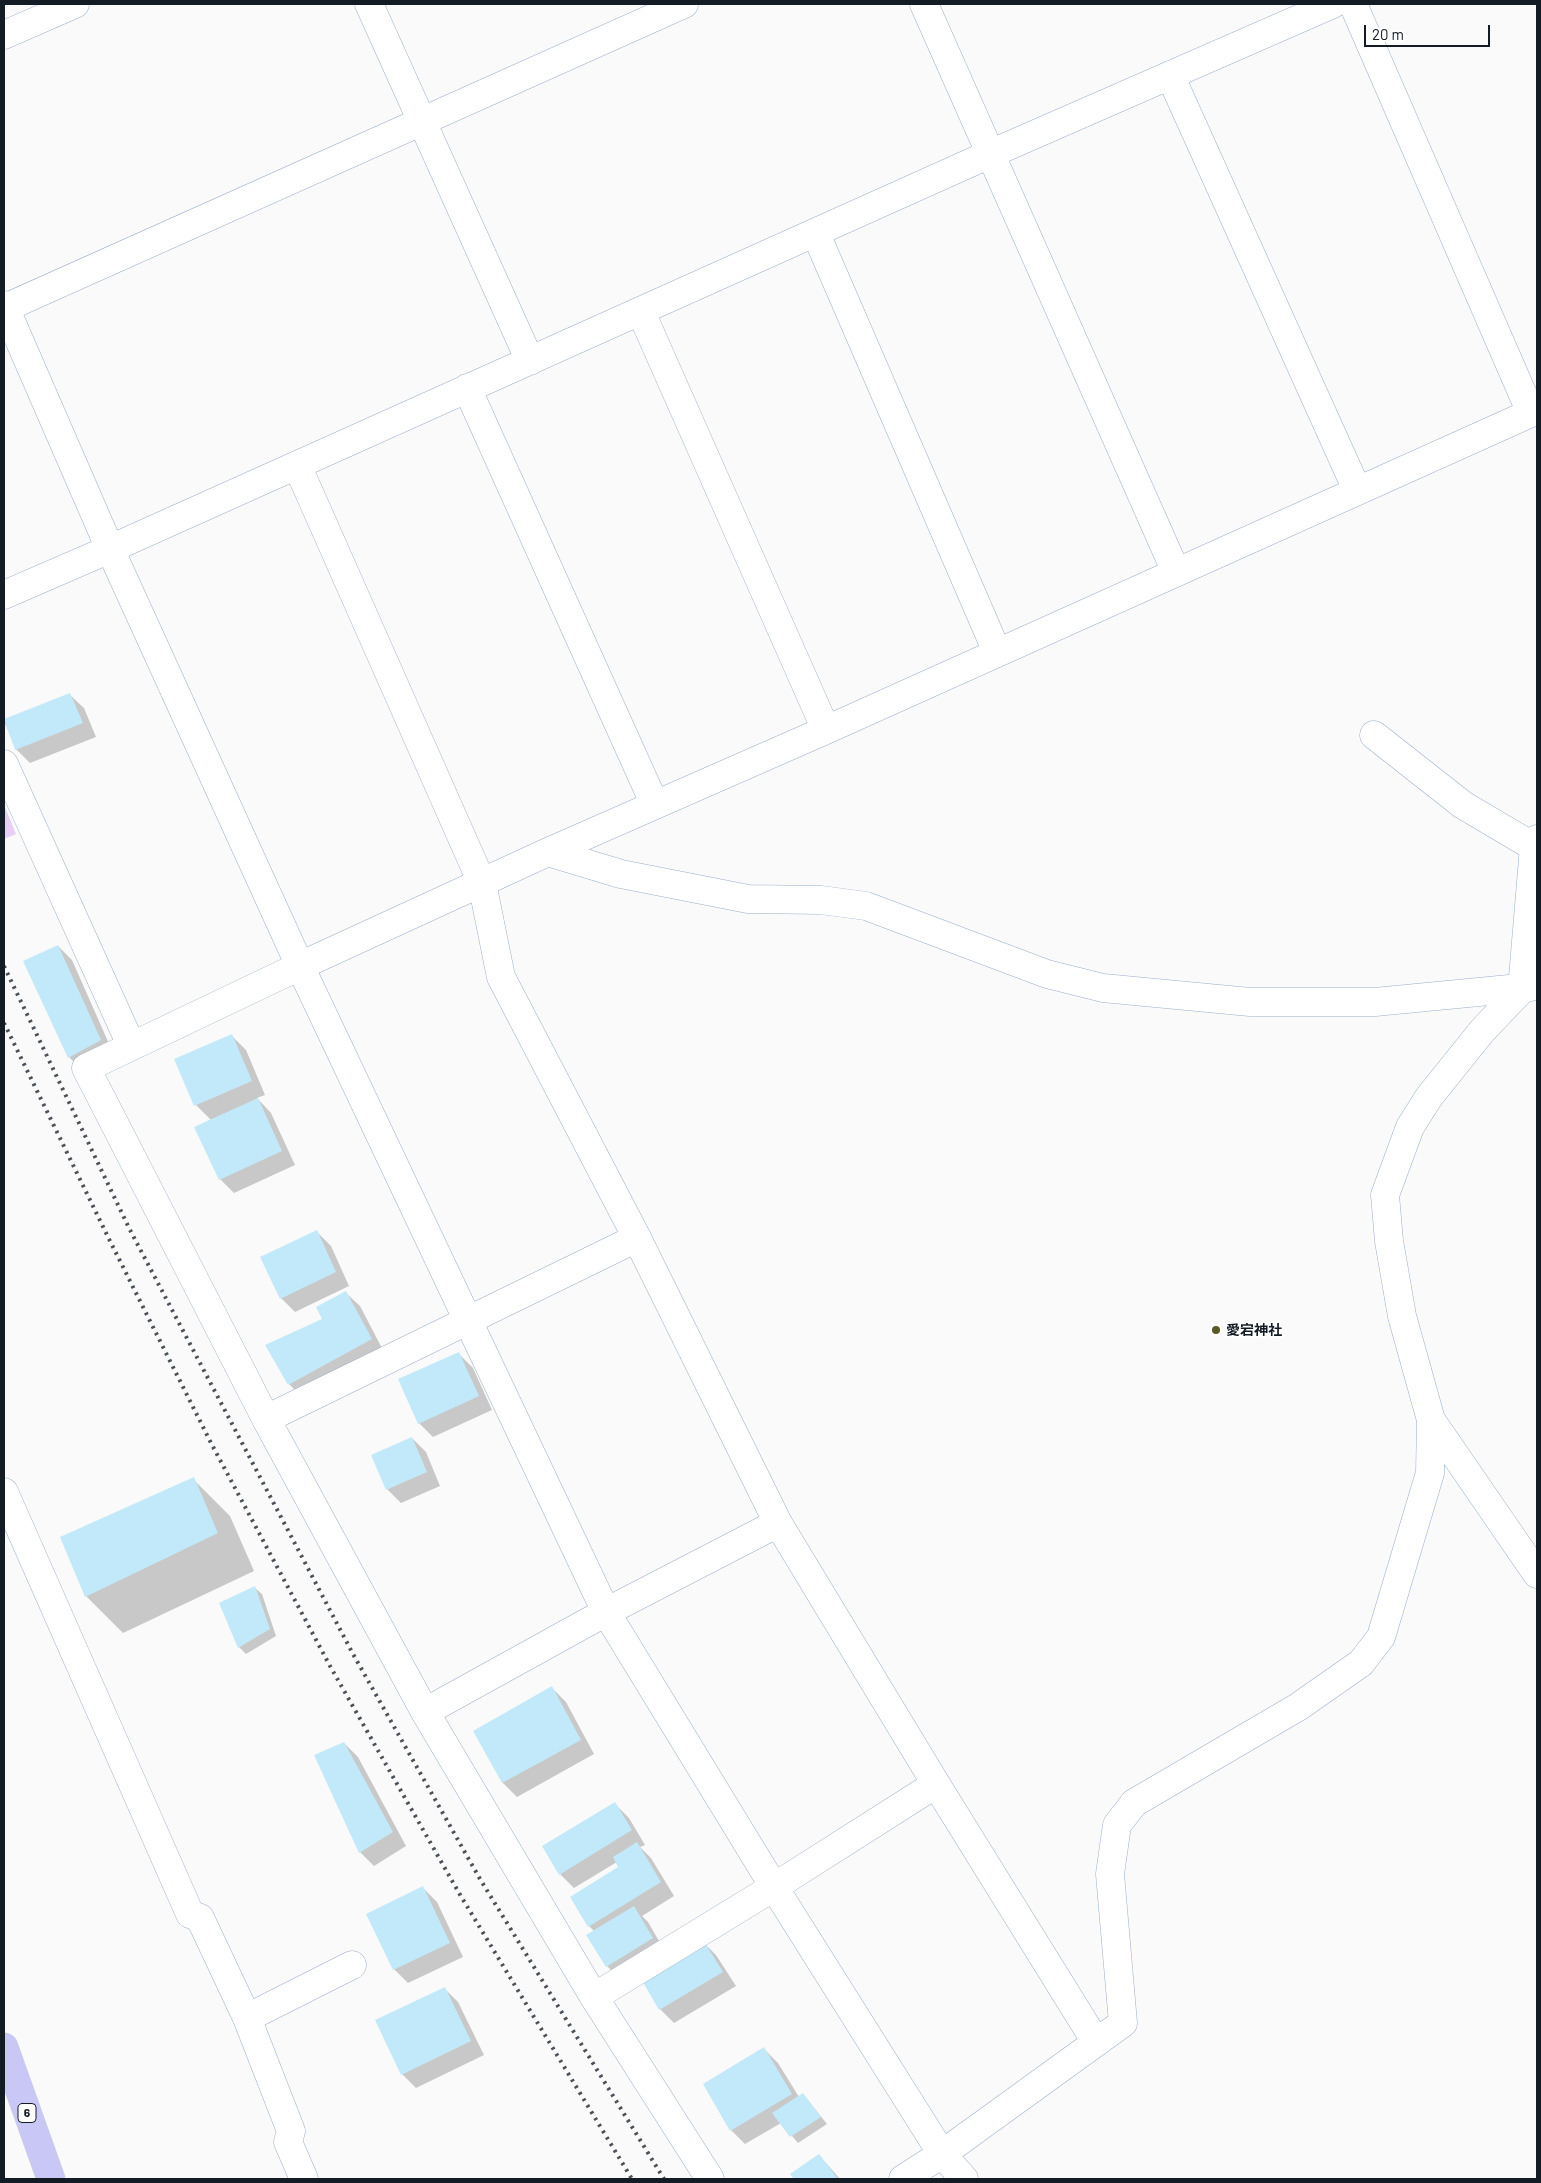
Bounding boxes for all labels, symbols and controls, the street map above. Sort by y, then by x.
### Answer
scale bar [1366,15,1492,47]
text: 20 m [1372,25,1404,43]
place label: 愛宕神社 [1226,1322,1282,1338]
marker: 愛宕神社 [1210,1324,1222,1336]
road number: 6 [18,2104,36,2122]

